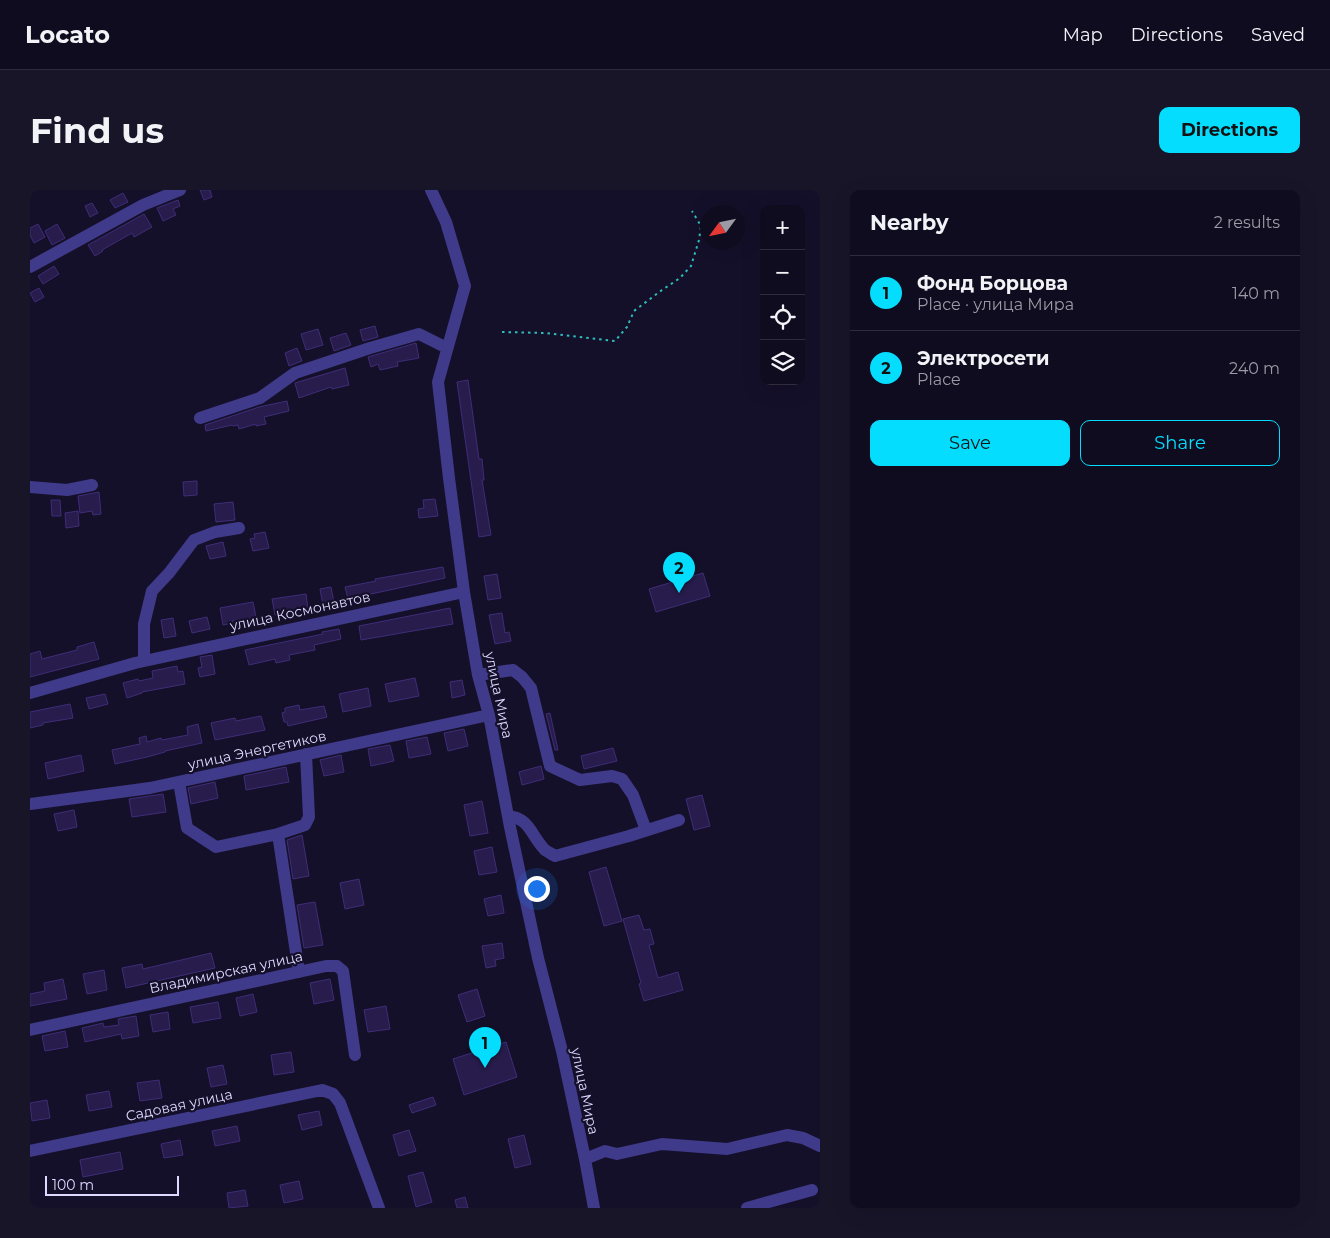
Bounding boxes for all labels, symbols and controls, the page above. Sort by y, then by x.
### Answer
text: Locato [25,20,110,49]
text: Map [1063,24,1103,46]
text: Directions [1131,24,1223,46]
text: Saved [1251,24,1305,46]
button: Directions [1159,107,1300,153]
text: Find us [30,109,164,152]
north arrow [700,205,745,250]
map controls [760,205,805,385]
button: + [760,205,805,250]
text: Nearby [870,210,949,235]
text: 2 results [1214,213,1280,232]
button: − [760,250,805,295]
text: Фонд Борцова [917,272,1068,295]
text: 1 [883,284,889,303]
text: 140 m [1232,284,1280,303]
button: locate [760,295,805,340]
text: Place · улица Мира [917,295,1074,314]
button: layers [760,340,805,385]
text: Электросети [917,347,1050,370]
text: 2 [881,359,891,378]
text: 240 m [1229,359,1280,378]
text: Place [917,370,961,389]
button: Save [870,420,1070,466]
button: Share [1080,420,1280,466]
pin: 2 [663,552,695,593]
street label: улица Космонавтов [227,587,372,635]
street label: улица Мира [481,649,517,740]
street label: улица Энергетиков [185,727,328,774]
your location [524,876,550,902]
street label: Владимирская улица [148,947,304,997]
pin: 1 [469,1027,501,1068]
street label: улица Мира [567,1045,603,1136]
street label: Садовая улица [124,1085,234,1125]
scale bar [45,1173,179,1196]
text: 100 m [52,1176,94,1194]

